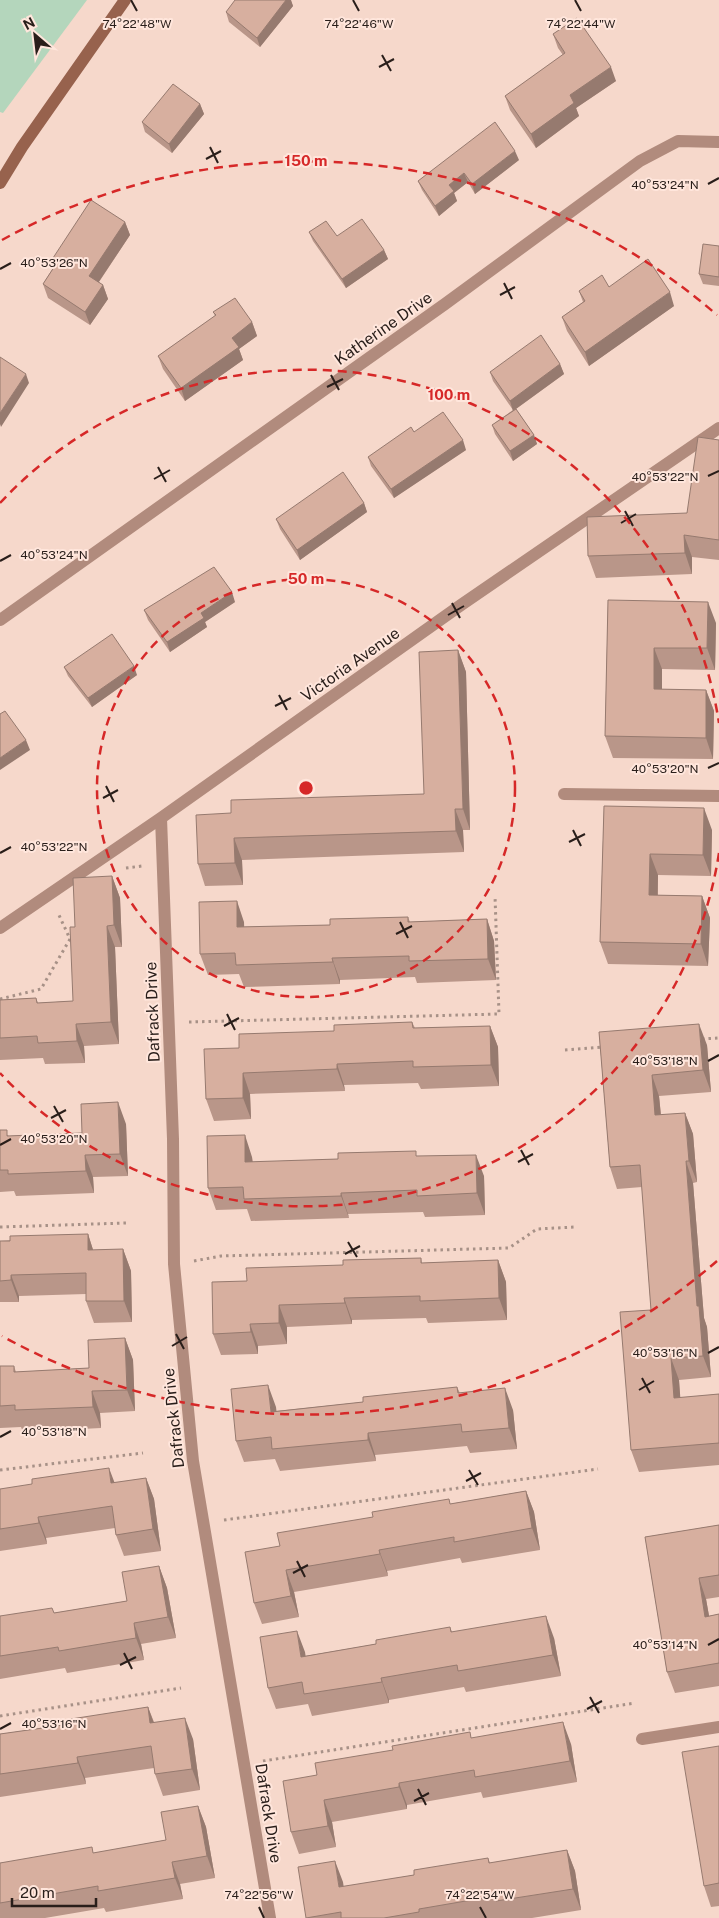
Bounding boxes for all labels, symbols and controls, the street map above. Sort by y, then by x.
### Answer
north arrow [10,10,60,60]
text: N [20,14,37,33]
text: 74°22'48"W [102,17,172,31]
text: 74°22'46"W [325,17,394,31]
text: 74°22'44"W [547,17,616,31]
text: 150 m [284,152,328,169]
text: 40°53'24"N [631,178,699,192]
text: 40°53'26"N [20,256,88,270]
street label: Katherine Drive [331,288,436,369]
text: 100 m [428,386,470,403]
text: 40°53'22"N [631,470,699,484]
text: 40°53'24"N [20,548,88,562]
text: 50 m [288,570,324,587]
street label: Victoria Avenue [297,623,403,705]
text: 40°53'20"N [631,762,699,776]
centre of rings [297,779,315,797]
text: 40°53'22"N [20,840,88,854]
street label: Dafrack Drive [141,961,164,1063]
text: 40°53'18"N [632,1054,698,1068]
text: 40°53'20"N [20,1132,88,1146]
text: 40°53'16"N [632,1346,698,1360]
street label: Dafrack Drive [159,1367,188,1469]
text: 40°53'18"N [21,1425,87,1439]
text: 40°53'14"N [632,1638,698,1652]
text: 40°53'16"N [21,1717,87,1731]
street label: Dafrack Drive [251,1762,286,1864]
scale bar [12,1876,96,1908]
text: 20 m [20,1884,55,1901]
text: 74°22'56"W [225,1888,294,1902]
text: 74°22'54"W [445,1888,515,1902]

